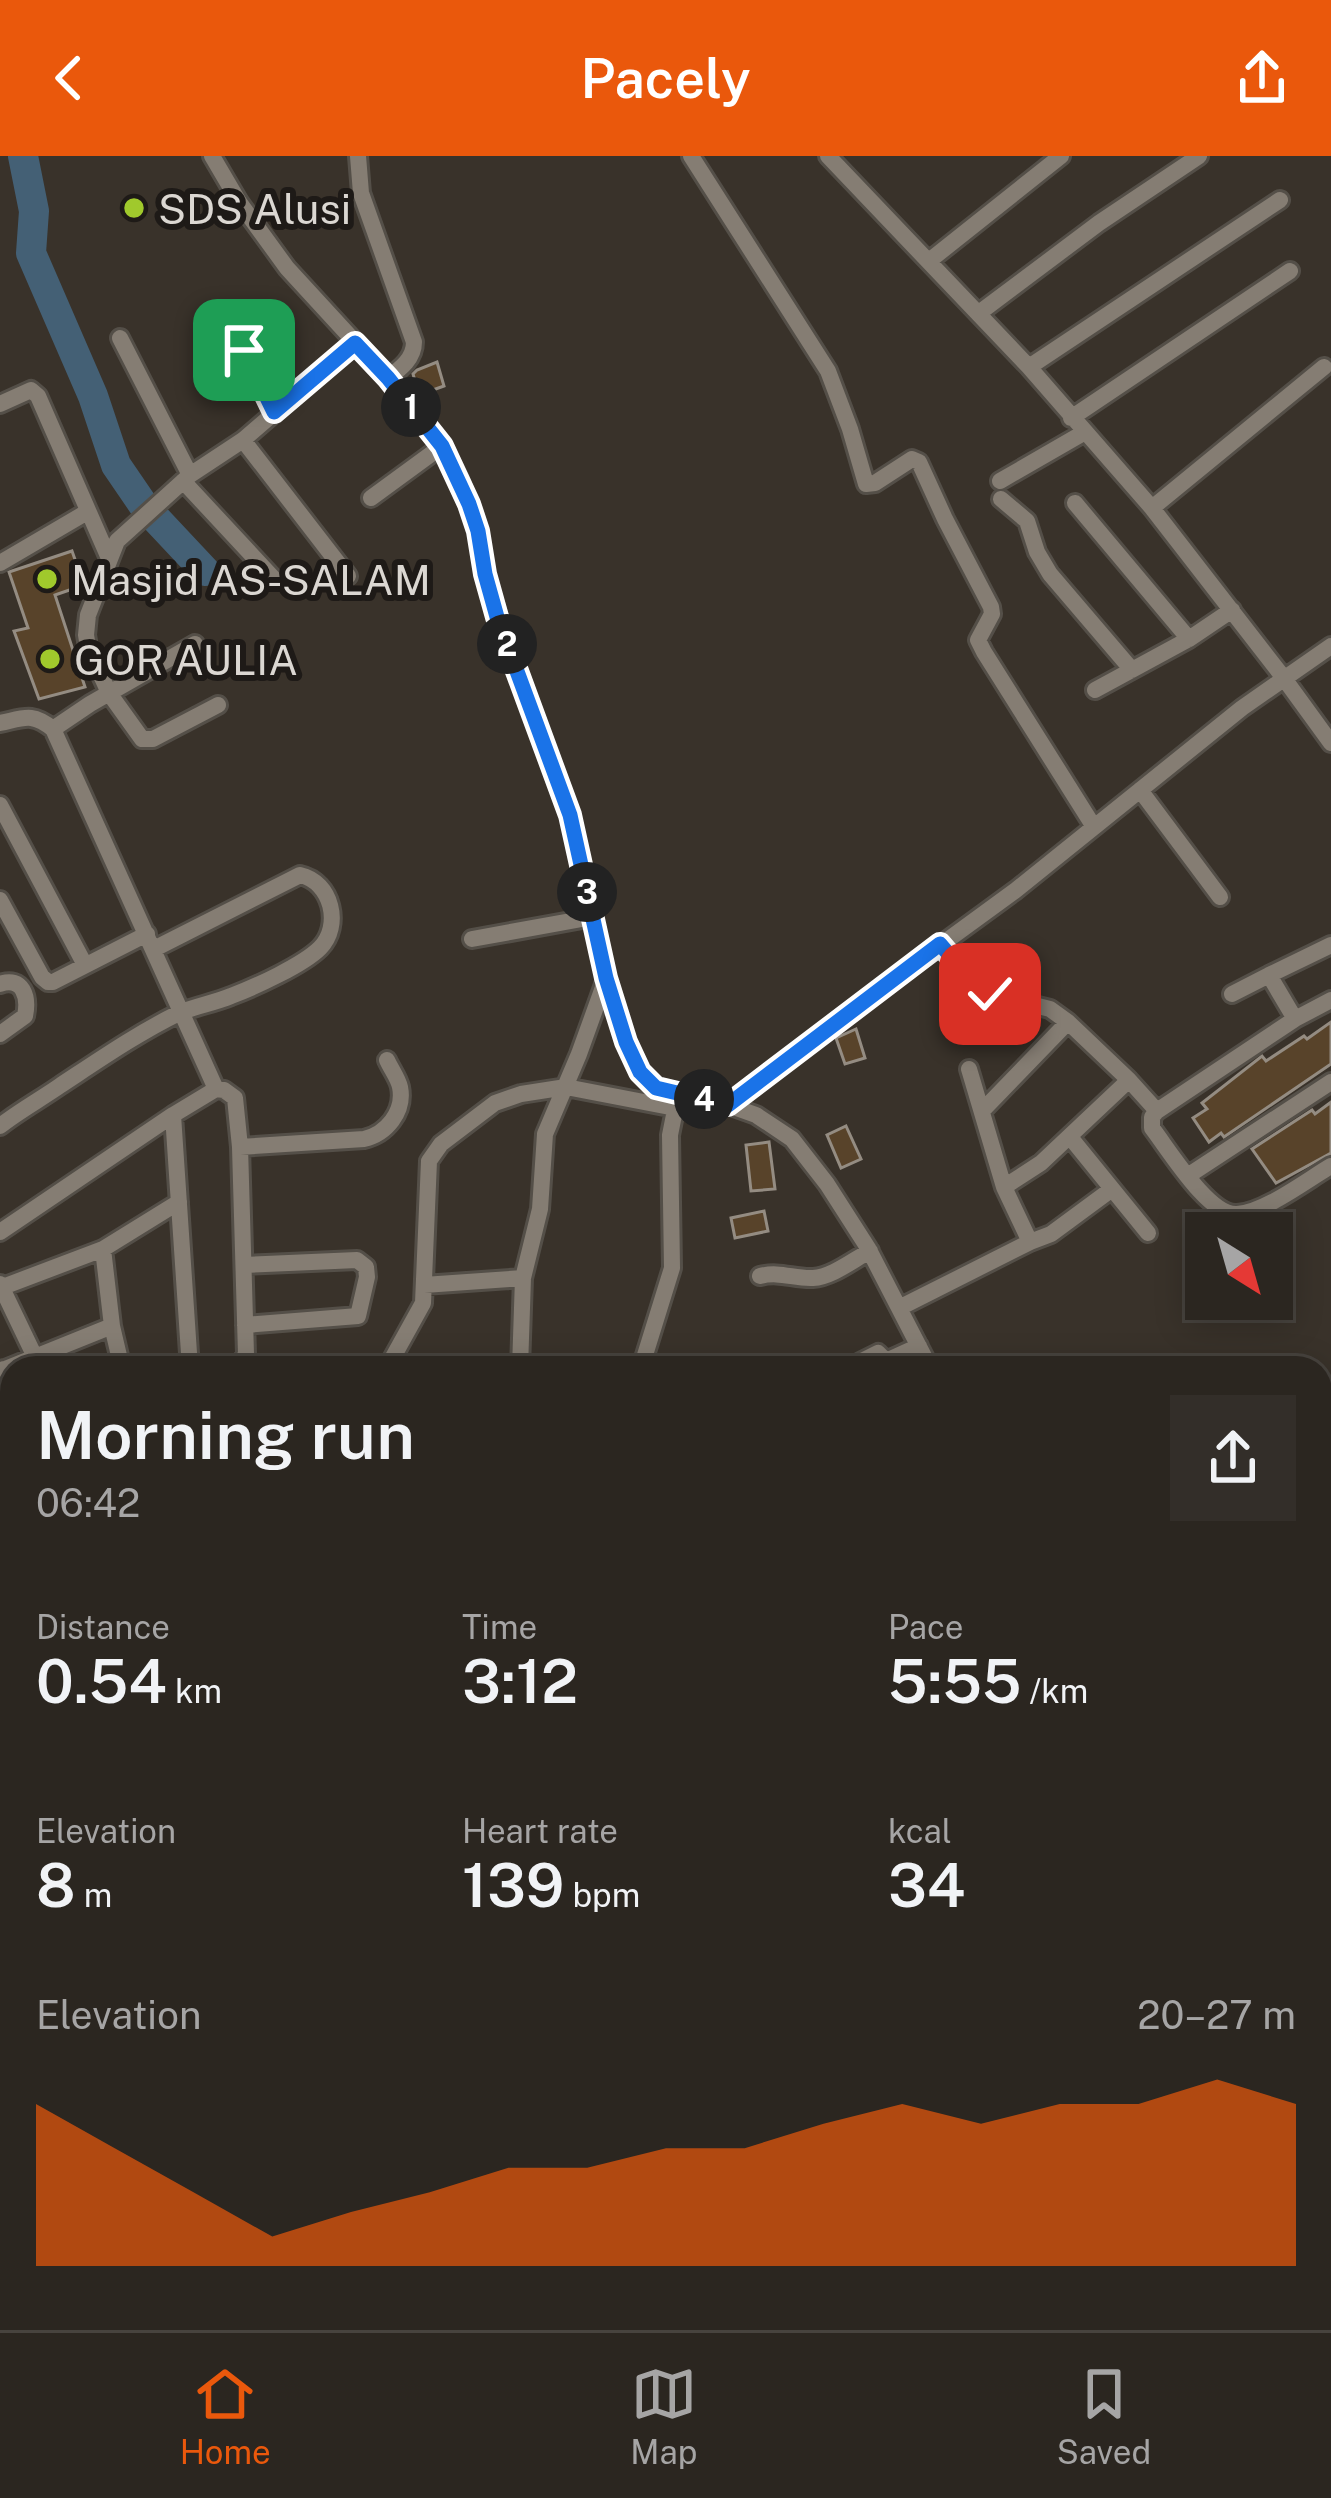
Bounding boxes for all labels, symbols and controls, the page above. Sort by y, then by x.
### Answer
icon: back [36,45,102,111]
icon: share [1229,45,1295,111]
text: Pacely [580,47,751,110]
place label: SDS Alusi [158,184,351,233]
marker: SDS Alusi [121,195,147,221]
pin [193,299,295,401]
icon: arrive [211,317,277,383]
pin: 1 [381,377,441,437]
text: 1 [404,388,418,426]
place label: Masjid AS-SALAM [71,555,431,604]
marker: Masjid AS-SALAM [34,566,60,592]
pin: 2 [477,614,537,674]
text: 2 [497,625,517,663]
place label: GOR AULIA [74,635,298,684]
marker: GOR AULIA [37,646,63,672]
pin: 3 [557,862,617,922]
text: 3 [576,873,598,911]
pin [939,943,1041,1045]
icon: check [957,961,1023,1027]
pin: 4 [674,1069,734,1129]
text: 4 [693,1080,715,1118]
north arrow [1185,1212,1293,1320]
map controls [1185,1212,1293,1320]
button: share [1170,1395,1296,1521]
text: Morning run [36,1396,415,1474]
text: 06:42 [36,1480,140,1526]
text: Distance [36,1608,170,1646]
text: Time [462,1608,537,1646]
text: Pace [888,1608,963,1646]
text: 0.54 [36,1646,167,1717]
text: 3:12 [462,1646,578,1717]
text: 5:55 [888,1646,1022,1717]
text: km [167,1672,222,1710]
text: /km [1022,1672,1088,1710]
text: Elevation [36,1812,176,1850]
text: Heart rate [462,1812,618,1850]
text: kcal [888,1812,952,1850]
text: 8 [36,1850,76,1921]
text: 139 [462,1850,564,1921]
text: 34 [888,1850,965,1921]
text: m [76,1876,112,1914]
text: bpm [564,1876,640,1914]
text: Elevation [36,1992,202,2038]
text: 20–27 m [1137,1992,1296,2038]
tab: Home [180,2361,271,2471]
tab: Map [630,2361,697,2471]
tab: Saved [1057,2361,1151,2471]

